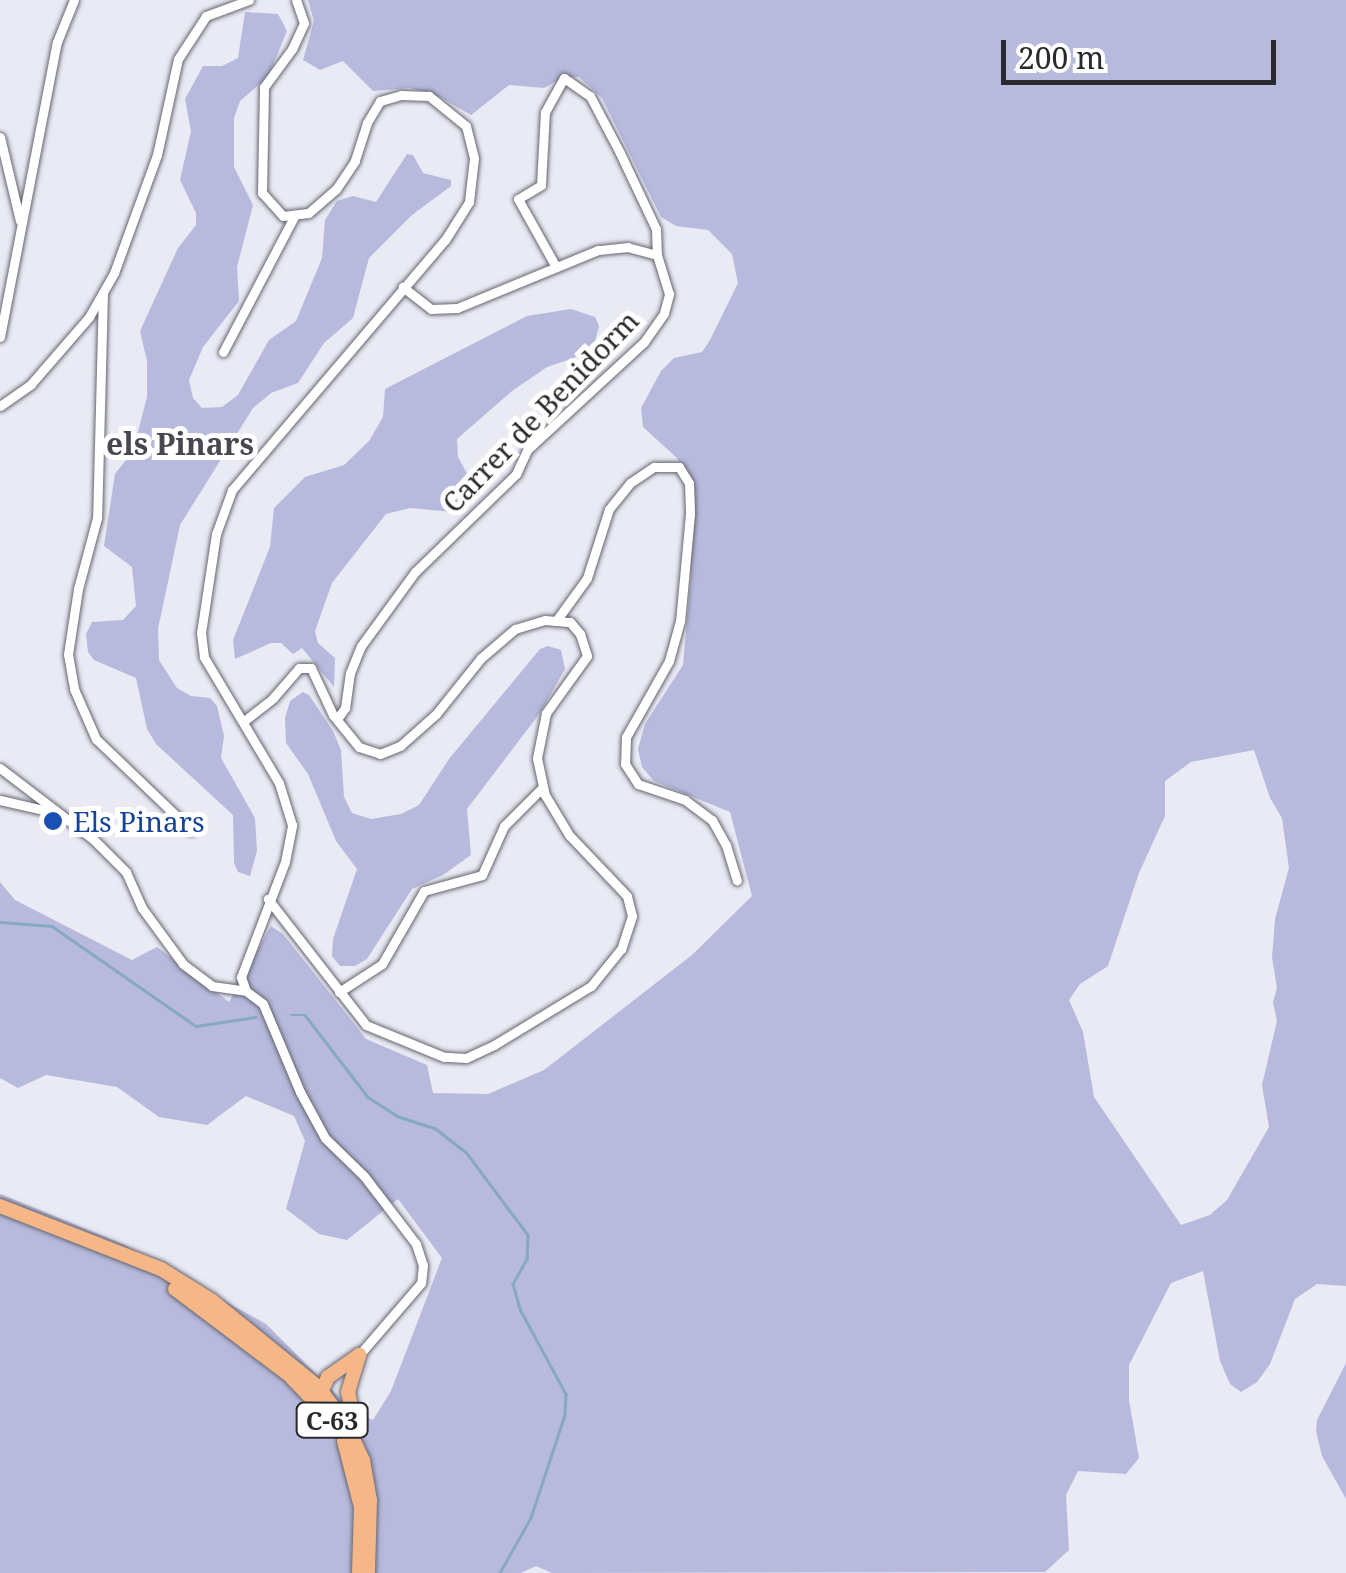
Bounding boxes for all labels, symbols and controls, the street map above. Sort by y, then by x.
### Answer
scale bar [1006,20,1281,82]
text: 200 m [1018,37,1104,78]
street label: Carrer de Benidorm [435,303,645,519]
district label: els Pinars [106,426,254,462]
place label: Els Pinars [73,804,205,838]
marker: Els Pinars [42,810,64,832]
road number: C-63 [294,1400,370,1440]

